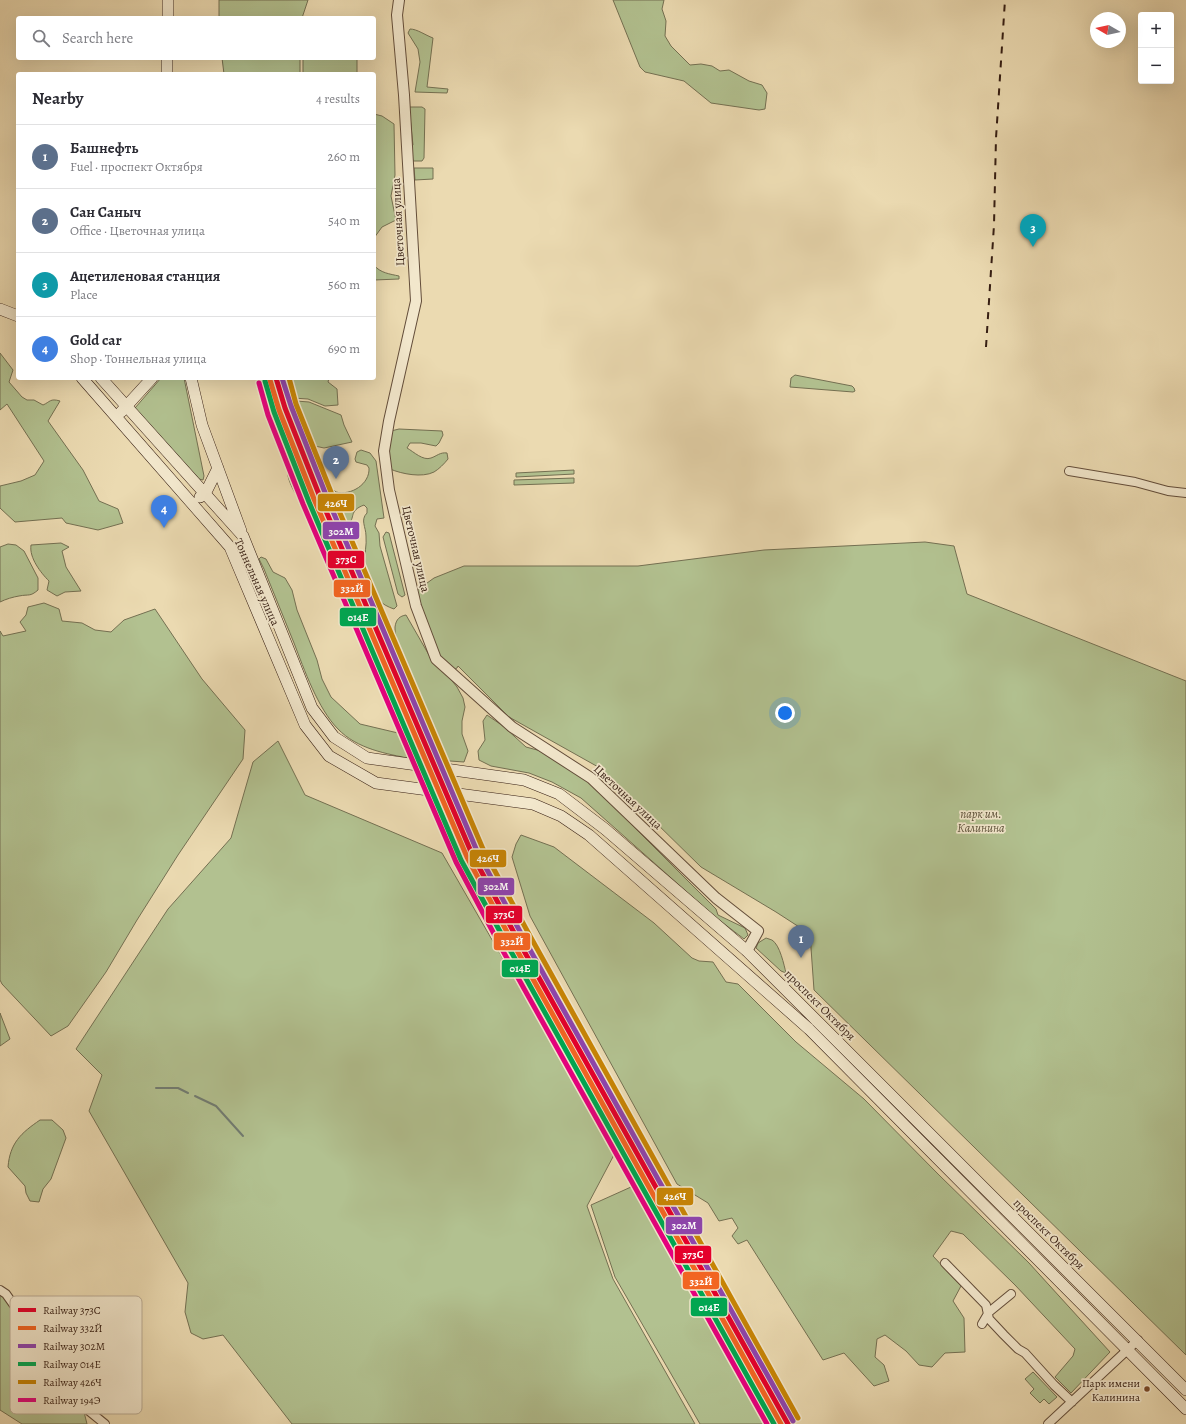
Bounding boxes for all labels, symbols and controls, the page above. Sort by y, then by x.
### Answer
north arrow [1090,12,1126,48]
map controls [1138,12,1174,84]
button: + [1138,12,1174,48]
search box [16,16,376,60]
icon: search [30,27,52,49]
text: Search here [62,28,133,48]
button: − [1138,48,1174,84]
text: Nearby [32,87,83,110]
text: 4 results [316,90,360,107]
text: Башнефть [70,138,138,158]
text: 1 [43,148,47,165]
text: 260 m [327,148,360,165]
text: Fuel · проспект Октября [70,158,203,175]
street label: Цветочная улица [388,177,408,266]
text: Сан Саныч [70,202,141,222]
text: 2 [42,212,48,229]
text: 540 m [328,212,360,229]
pin: 3 [1020,214,1046,247]
text: Office · Цветочная улица [70,222,205,239]
text: Ацетиленовая станция [70,266,220,286]
text: 3 [42,276,48,293]
text: 560 m [328,276,360,293]
text: Place [70,286,98,303]
text: Gold car [70,330,122,350]
text: 4 [42,340,48,357]
text: 690 m [328,340,360,357]
text: Shop · Тоннельная улица [70,350,206,367]
pin: 2 [323,446,349,479]
line badge: 426Ч [317,493,355,512]
pin: 4 [151,495,177,528]
text: 426Ч [325,496,347,511]
street label: Цветочная улица [398,504,434,594]
line badge: 302М [322,521,360,540]
text: 302М [329,524,353,539]
street label: Тоннельная улица [231,536,284,629]
line badge: 373C [327,550,365,569]
text: 373C [336,552,357,567]
line badge: 332Й [333,579,371,598]
text: 332Й [340,581,364,596]
line badge: 014Е [339,607,377,627]
text: 014Е [347,610,369,625]
your location [775,703,795,723]
street label: Цветочная улица [590,761,666,833]
park label: парк им. Калинина [957,806,1005,836]
line badge: 426Ч [469,849,507,868]
text: 426Ч [477,851,499,866]
line badge: 302М [477,877,515,896]
text: 302М [484,879,508,894]
line badge: 373C [485,905,523,924]
text: 373C [494,907,515,922]
pin: 1 [788,925,814,958]
line badge: 332Й [493,932,531,951]
text: 332Й [500,934,524,949]
line badge: 014Е [501,959,539,978]
text: 014Е [509,961,531,976]
street label: проспект Октября [781,966,859,1044]
line badge: 426Ч [656,1187,694,1206]
text: 426Ч [664,1189,686,1204]
street label: проспект Октября [1010,1195,1088,1273]
line badge: 302М [665,1216,703,1235]
text: 302М [672,1218,696,1233]
line badge: 373C [674,1245,712,1264]
text: 373C [683,1247,704,1262]
line badge: 332Й [682,1271,720,1290]
text: 332Й [689,1274,713,1289]
legend [10,1296,142,1414]
line badge: 014Е [690,1297,728,1317]
text: 014Е [698,1300,720,1315]
text: Railway 373C [43,1303,101,1318]
text: Railway 332Й [43,1321,103,1336]
text: Railway 302М [43,1339,105,1354]
text: Railway 014Е [43,1357,101,1372]
text: Railway 426Ч [43,1375,102,1390]
place label: Парк имени Калинина [1082,1376,1141,1405]
marker: Парк имени Калинина [1142,1384,1152,1394]
text: Railway 194Э [43,1393,101,1408]

